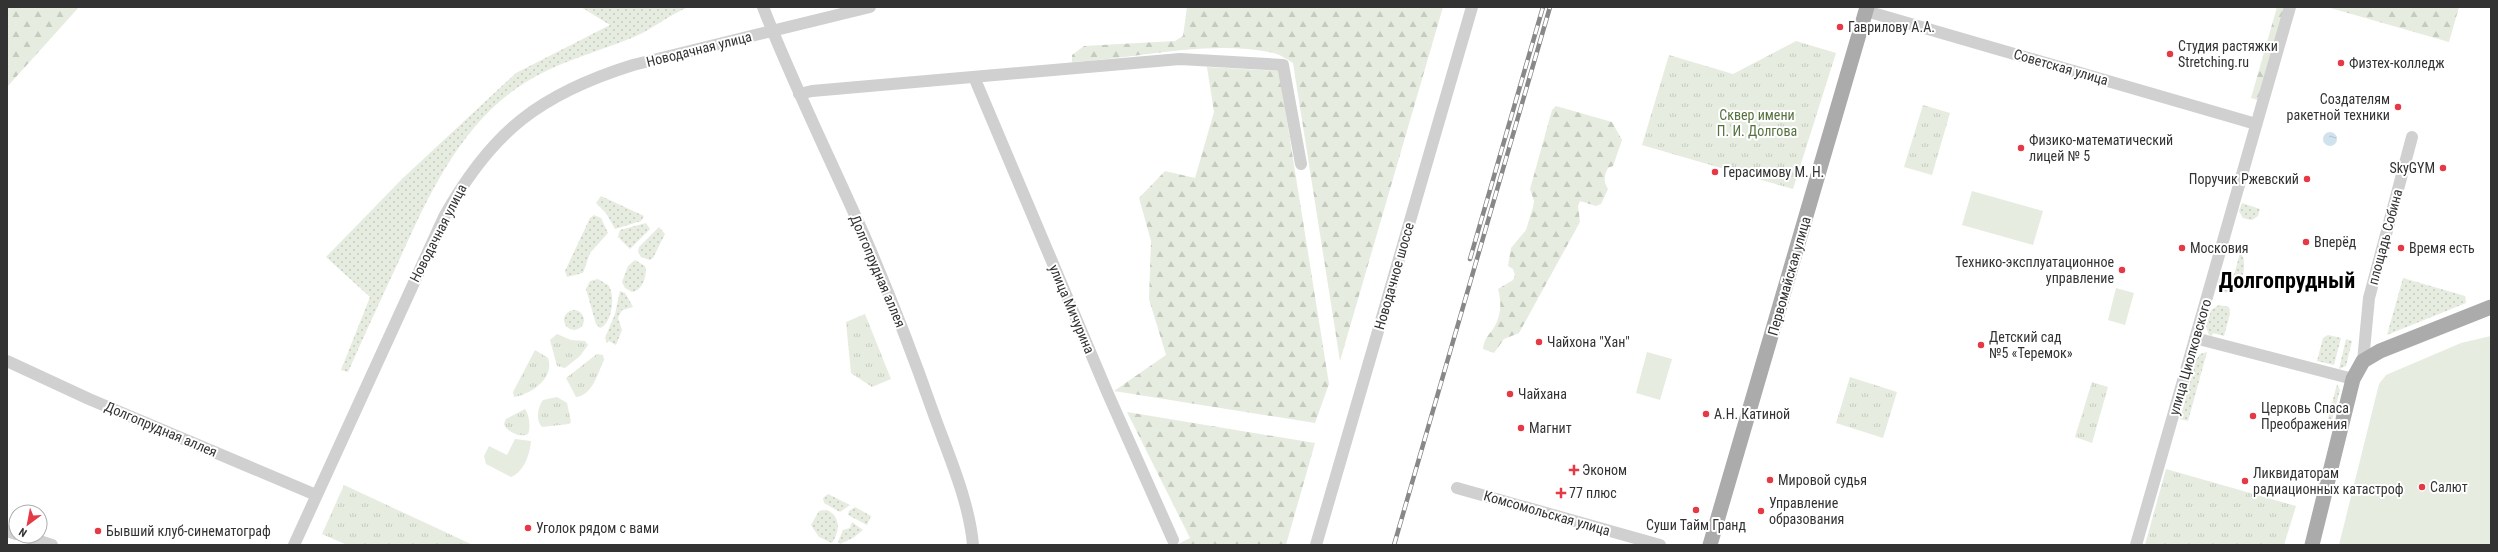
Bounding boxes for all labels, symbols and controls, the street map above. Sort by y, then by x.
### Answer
place label: Гаврилову А.А. [1848,19,1935,35]
marker: Гаврилову А.А. [1835,22,1845,32]
street label: Новодачная улица [645,28,753,70]
place label: Студия растяжки Stretching.ru [2178,38,2278,70]
street label: Советская улица [2012,46,2110,88]
marker: Студия растяжки Stretching.ru [2165,49,2175,59]
place label: Физтех-колледж [2349,55,2445,71]
marker: Физтех-колледж [2336,58,2346,68]
place label: Создателям ракетной техники [2287,91,2390,123]
marker: Создателям ракетной техники [2393,102,2403,112]
park label: Сквер имени П. И. Долгова [1717,107,1797,139]
place label: Физико-математический лицей № 5 [2029,132,2173,164]
marker: Физико-математический лицей № 5 [2016,143,2026,153]
place label: SkyGYM [2389,160,2435,176]
marker: SkyGYM [2438,163,2448,173]
place label: Герасимову М. Н. [1723,164,1824,180]
marker: Герасимову М. Н. [1710,167,1720,177]
place label: Поручик Ржевский [2189,171,2299,187]
marker: Поручик Ржевский [2302,174,2312,184]
street label: Новодачная улица [406,181,470,285]
street label: площадь Собина [2365,188,2405,286]
street label: Долгопрудная аллея [847,212,909,330]
street label: Первомайская улица [1764,215,1814,337]
street label: Новодачное шоссе [1371,220,1417,331]
place label: Вперёд [2314,234,2357,250]
marker: Вперёд [2301,237,2311,247]
place label: Московия [2190,240,2249,256]
place label: Время есть [2409,240,2475,256]
marker: Московия [2177,243,2187,253]
marker: Время есть [2396,243,2406,253]
place label: Технико-эксплуатационное управление [1955,254,2114,286]
street label: улица Мичурина [1046,262,1098,356]
marker: Технико-эксплуатационное управление [2117,265,2127,275]
district label: Долгопрудный [2219,268,2355,293]
street label: улица Циолковского [2166,297,2214,417]
place label: Детский сад №5 «Теремок» [1989,329,2073,361]
place label: Чайхона "Хан" [1547,334,1630,350]
marker: Чайхона "Хан" [1534,337,1544,347]
marker: Детский сад №5 «Теремок» [1976,340,1986,350]
place label: Чайхана [1518,386,1567,402]
marker: Чайхана [1505,389,1515,399]
street label: Долгопрудная аллея [102,398,220,460]
place label: Церковь Спаса Преображения [2261,400,2349,432]
place label: А.Н. Катиной [1714,406,1790,422]
marker: А.Н. Катиной [1701,409,1711,419]
marker: Церковь Спаса Преображения [2248,411,2258,421]
place label: Магнит [1529,420,1572,436]
marker: Магнит [1516,423,1526,433]
place label: Эконом [1582,462,1627,478]
marker: Эконом [1569,465,1579,475]
place label: Ликвидаторам радиационных катастроф [2253,465,2404,497]
place label: Мировой судья [1778,472,1867,488]
marker: Мировой судья [1765,475,1775,485]
marker: Ликвидаторам радиационных катастроф [2240,476,2250,486]
place label: Салют [2430,479,2468,495]
marker: Салют [2417,482,2427,492]
place label: 77 плюс [1569,485,1617,501]
street label: Комсомольская улица [1482,487,1612,539]
marker: 77 плюс [1556,488,1566,498]
place label: Управление образования [1769,495,1844,527]
north arrow [8,504,48,544]
marker: Суши Тайм Гранд [1691,505,1701,515]
marker: Управление образования [1756,506,1766,516]
place label: Суши Тайм Гранд [1646,517,1746,533]
place label: Уголок рядом с вами [536,520,659,536]
place label: Бывший клуб-синематограф [106,523,271,539]
marker: Уголок рядом с вами [523,523,533,533]
text: N [16,525,29,539]
marker: Бывший клуб-синематограф [93,526,103,536]

